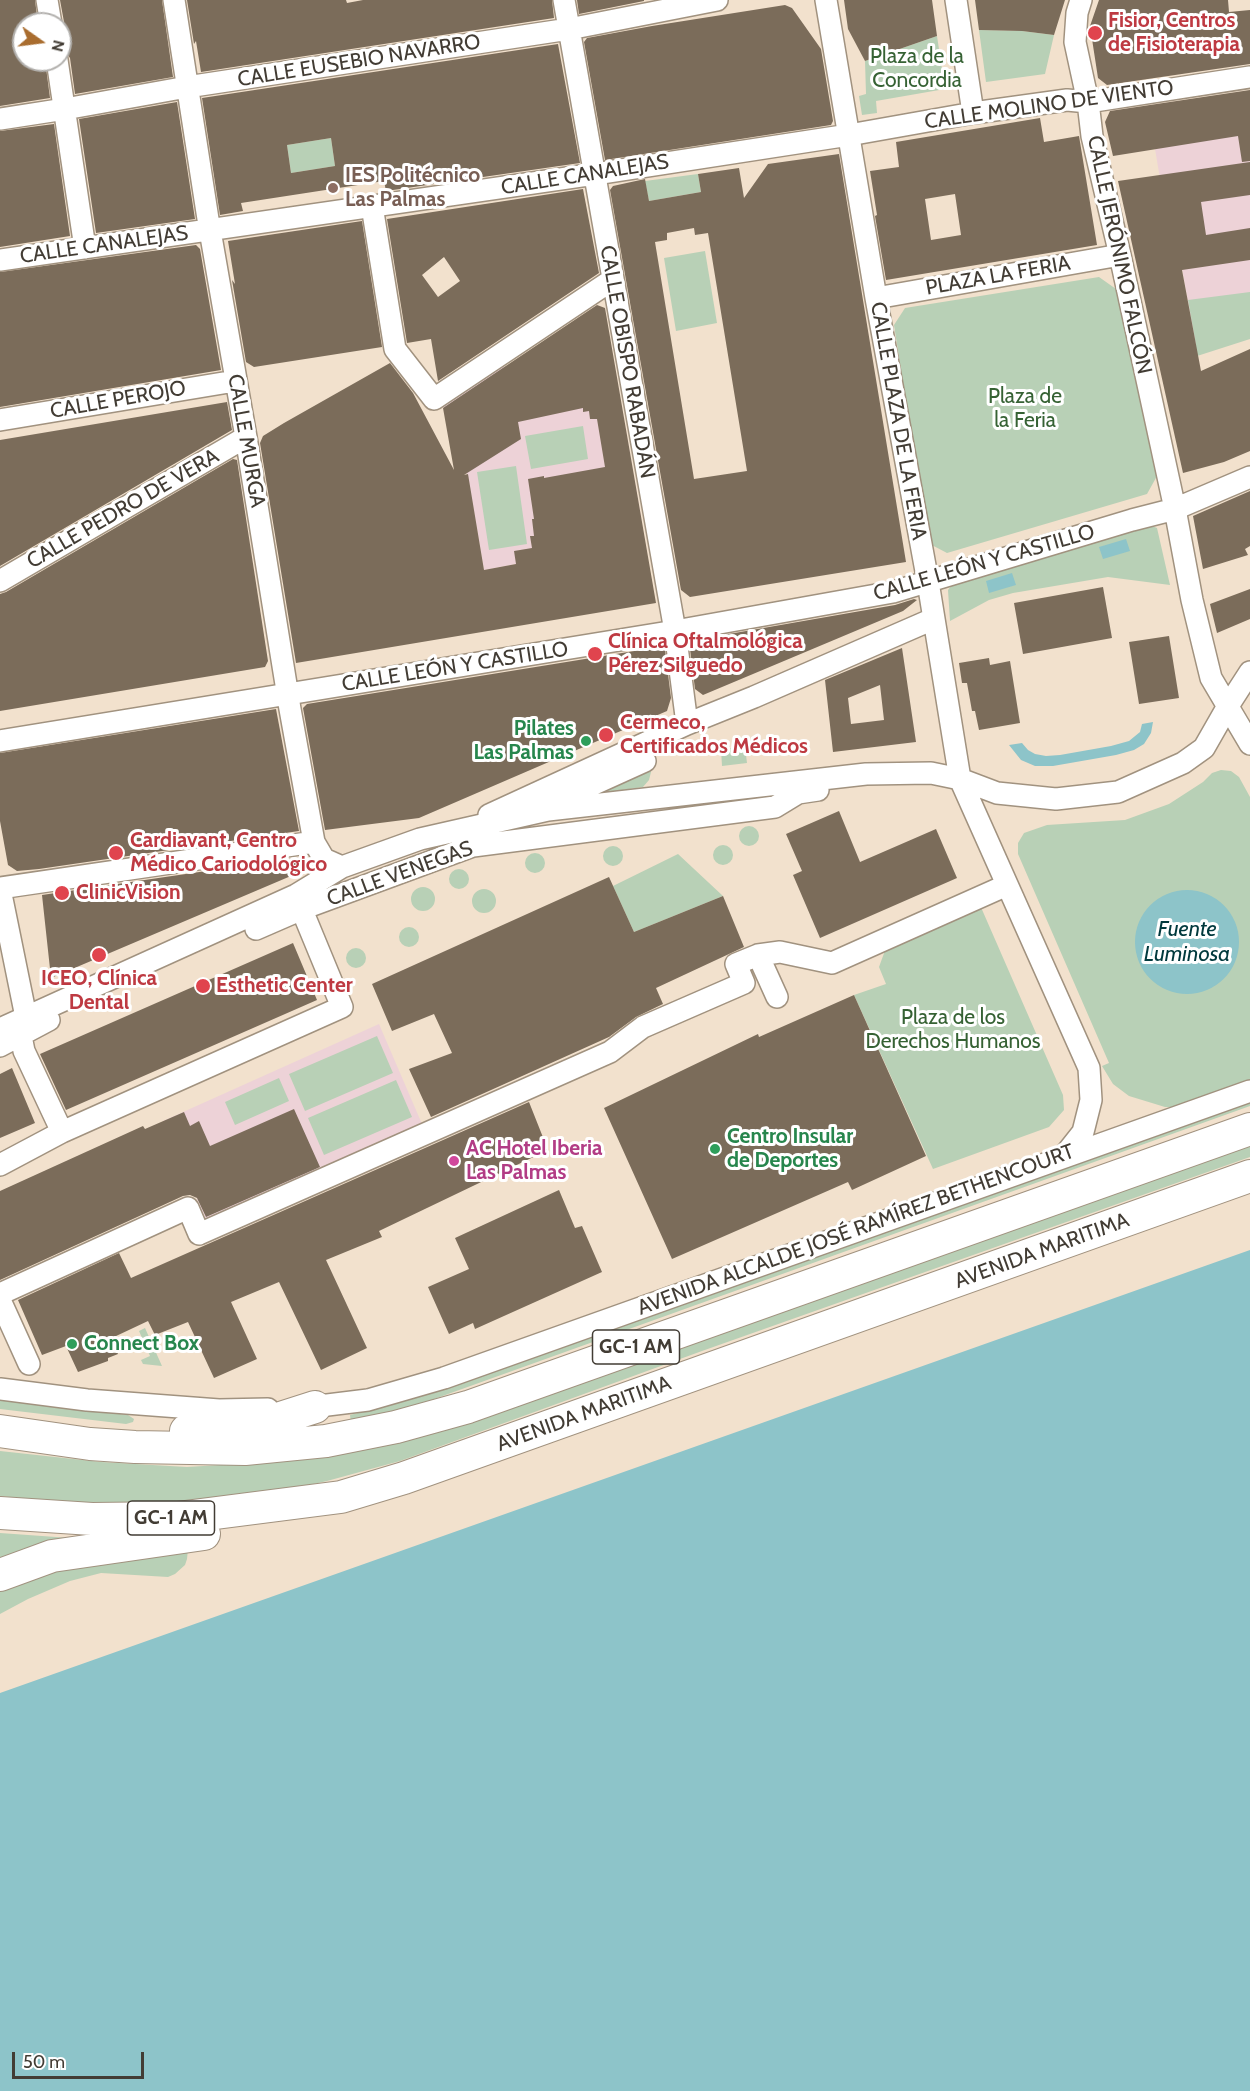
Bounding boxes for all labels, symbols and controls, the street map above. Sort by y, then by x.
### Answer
place label: Fisior, Centros de Fisioterapia [1108,8,1240,58]
north arrow [12,12,72,72]
marker: Fisior, Centros de Fisioterapia [1086,24,1104,42]
street label: CALLE EUSEBIO NAVARRO [236,29,482,93]
text: N [47,38,69,54]
park label: Plaza de la Concordia [870,44,964,94]
street label: CALLE MOLINO DE VIENTO [923,75,1175,135]
street label: CALLE JERÓNIMO FALCÓN [1081,133,1157,377]
street label: CALLE CANALEJAS [499,149,671,201]
place label: IES Politécnico Las Palmas [345,163,480,213]
marker: IES Politécnico Las Palmas [326,181,340,195]
street label: CALLE CANALEJAS [18,221,190,269]
street label: CALLE OBISPO RABADÁN [594,243,660,481]
street label: PLAZA LA FERIA [924,251,1072,301]
street label: CALLE PLAZA DE LA FERIA [865,300,931,542]
street label: CALLE MURGA [222,372,270,510]
street label: CALLE PEROJO [48,376,188,424]
park label: Plaza de la Feria [988,384,1062,434]
street label: CALLE PEDRO DE VERA [23,444,223,574]
street label: CALLE LEÓN Y CASTILLO [871,519,1097,607]
place label: Clínica Oftalmológica Pérez Silguedo [608,629,803,679]
street label: CALLE LEÓN Y CASTILLO [340,637,570,697]
marker: Clínica Oftalmológica Pérez Silguedo [586,645,604,663]
place label: Cermeco, Certificados Médicos [620,710,808,760]
place label: Pilates Las Palmas [474,716,574,766]
marker: Cermeco, Certificados Médicos [597,726,615,744]
marker: Pilates Las Palmas [579,734,593,748]
place label: Cardiavant, Centro Médico Cariodológico [130,828,327,878]
street label: CALLE VENEGAS [324,836,476,912]
marker: Cardiavant, Centro Médico Cariodológico [107,844,125,862]
place label: ClinicVision [76,880,181,906]
marker: ClinicVision [53,884,71,902]
water label: Fuente Luminosa [1144,917,1230,968]
marker: ICEO, Clínica Dental [90,946,108,964]
place label: ICEO, Clínica Dental [41,966,157,1016]
place label: Esthetic Center [216,973,353,999]
marker: Esthetic Center [194,977,212,995]
park label: Plaza de los Derechos Humanos [866,1005,1040,1055]
place label: Centro Insular de Deportes [727,1124,853,1174]
place label: AC Hotel Iberia Las Palmas [466,1136,603,1186]
street label: AVENIDA ALCALDE JOSÉ RAMÍREZ BETHENCOURT [634,1139,1078,1321]
marker: Centro Insular de Deportes [708,1142,722,1156]
marker: AC Hotel Iberia Las Palmas [447,1154,461,1168]
street label: AVENIDA MARITIMA [951,1208,1133,1294]
road number: GC-1 AM [592,1330,680,1364]
place label: Connect Box [84,1331,199,1357]
marker: Connect Box [65,1337,79,1351]
street label: AVENIDA MARITIMA [493,1371,675,1457]
road number: GC-1 AM [128,1501,214,1535]
scale bar [15,2040,147,2078]
text: 50 m [23,2051,65,2073]

